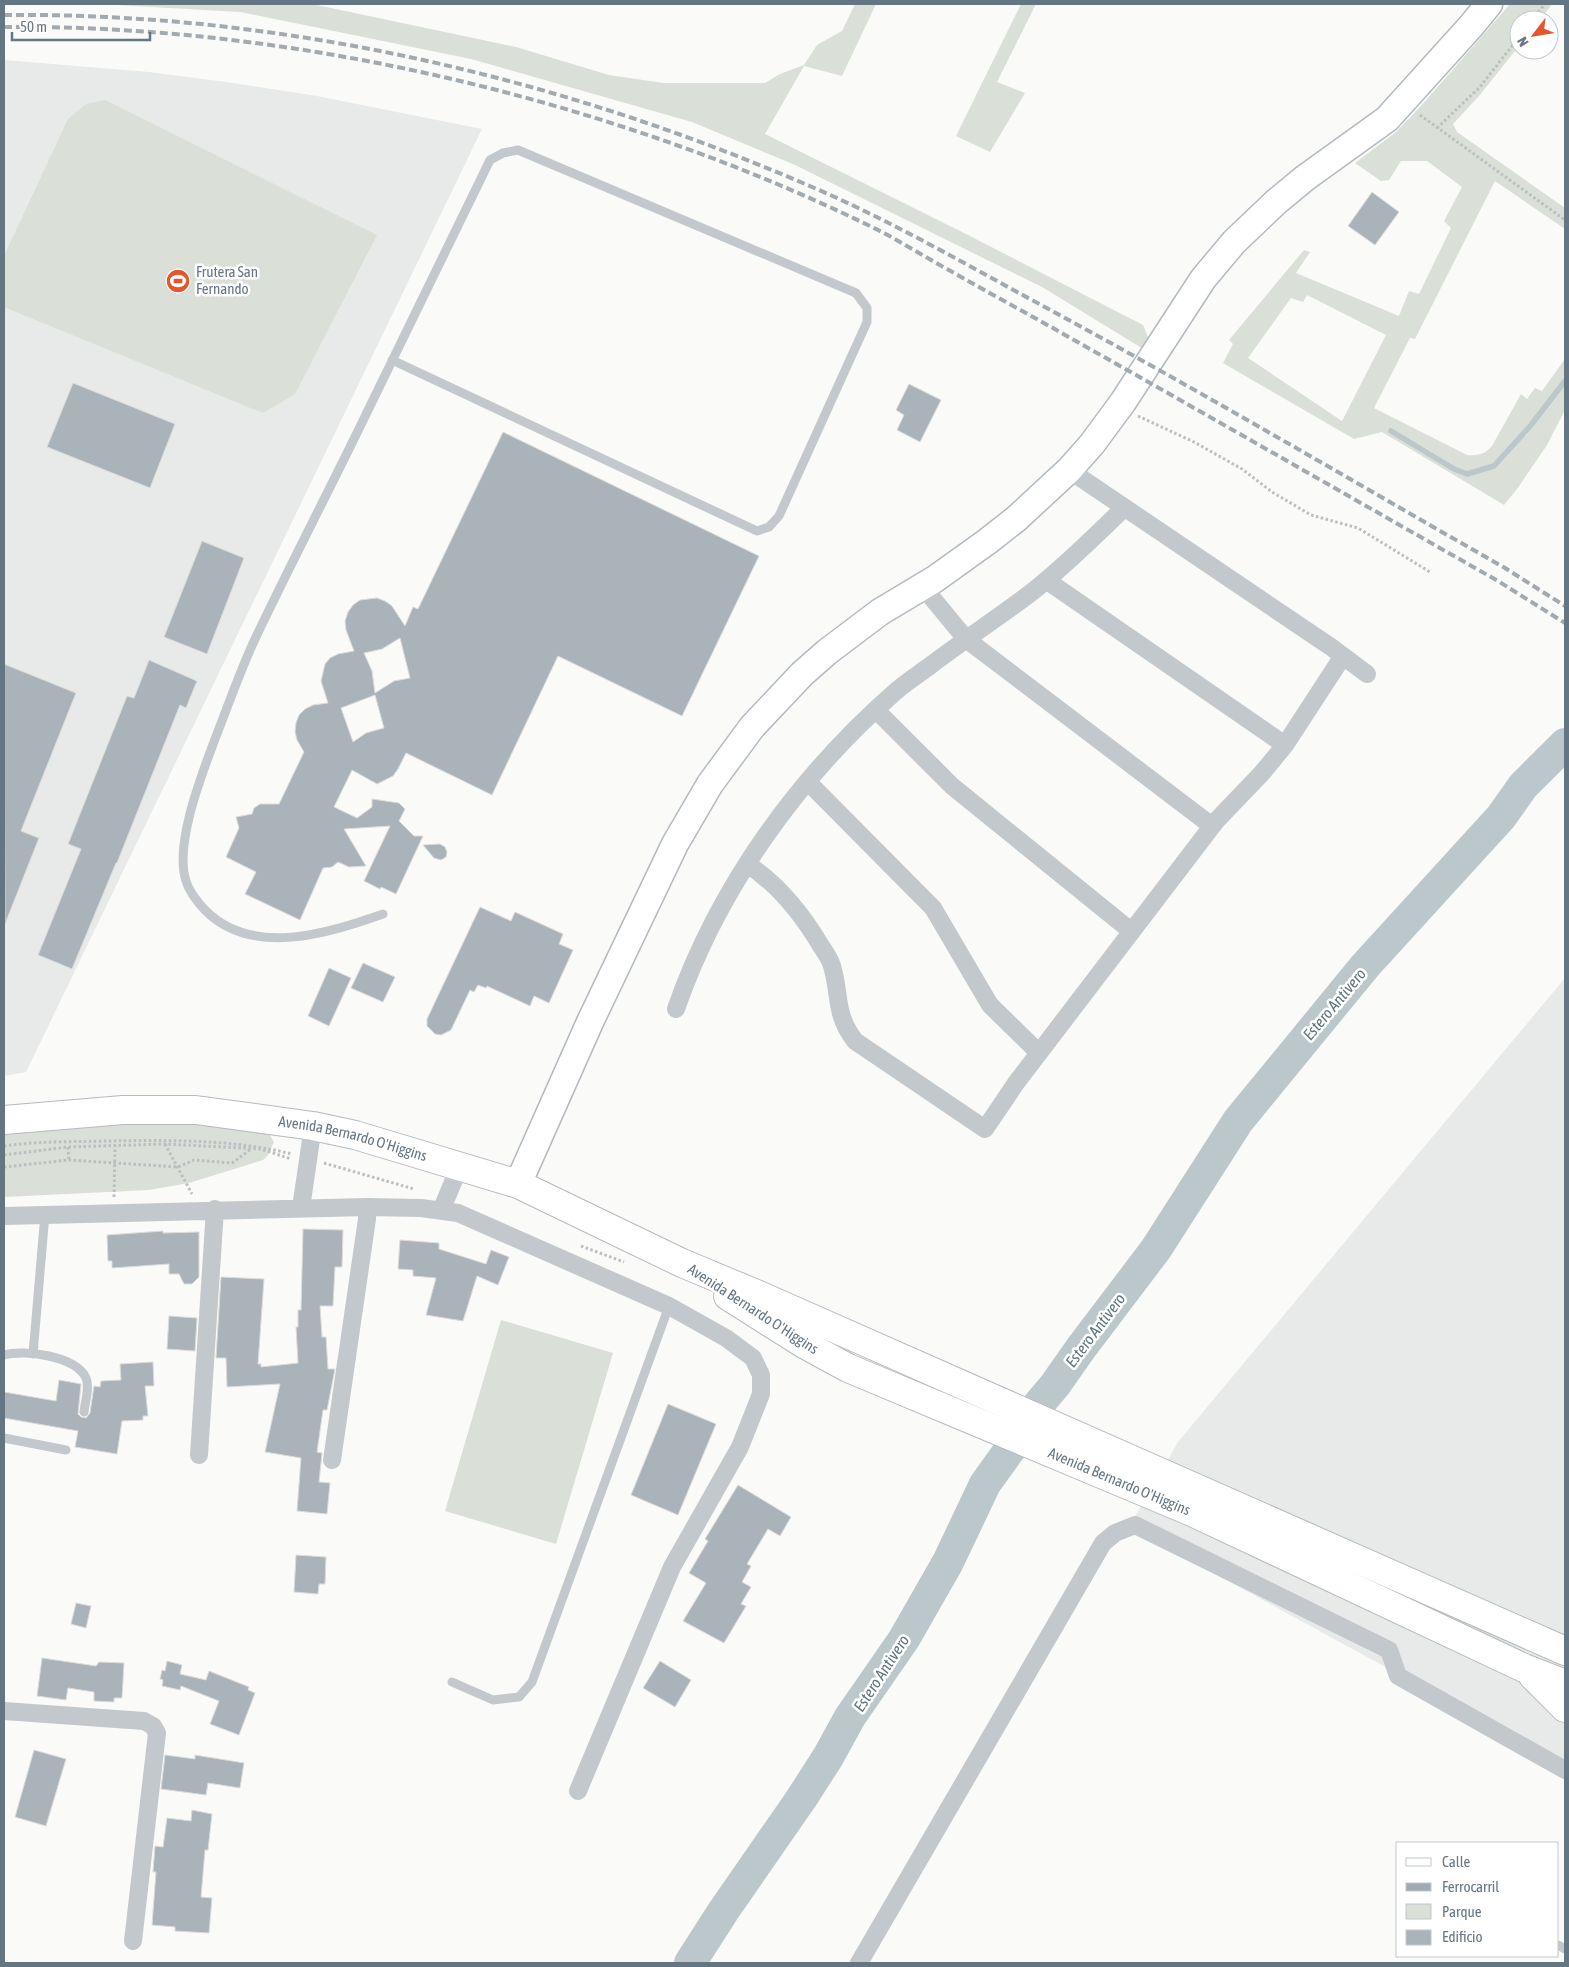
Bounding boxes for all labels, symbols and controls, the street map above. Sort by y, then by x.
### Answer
scale bar [12,10,150,42]
north arrow [1509,10,1559,60]
text: 50 m [20,18,47,35]
text: N [1514,34,1532,49]
place label: Frutera San Fernando [196,263,258,297]
sports icon: Frutera San Fernando [165,268,191,294]
water label: Estero Antivero [1299,965,1369,1043]
street label: Avenida Bernardo O'Higgins [277,1112,429,1164]
street label: Avenida Bernardo O'Higgins [685,1260,822,1357]
water label: Estero Antivero [1061,1290,1129,1370]
street label: Avenida Bernardo O'Higgins [1046,1444,1193,1518]
water label: Estero Antivero [850,1631,912,1715]
legend [1396,1842,1559,1957]
text: Calle [1442,1853,1471,1870]
text: Ferrocarril [1442,1878,1499,1895]
text: Parque [1442,1903,1482,1920]
text: Edificio [1442,1928,1483,1945]

